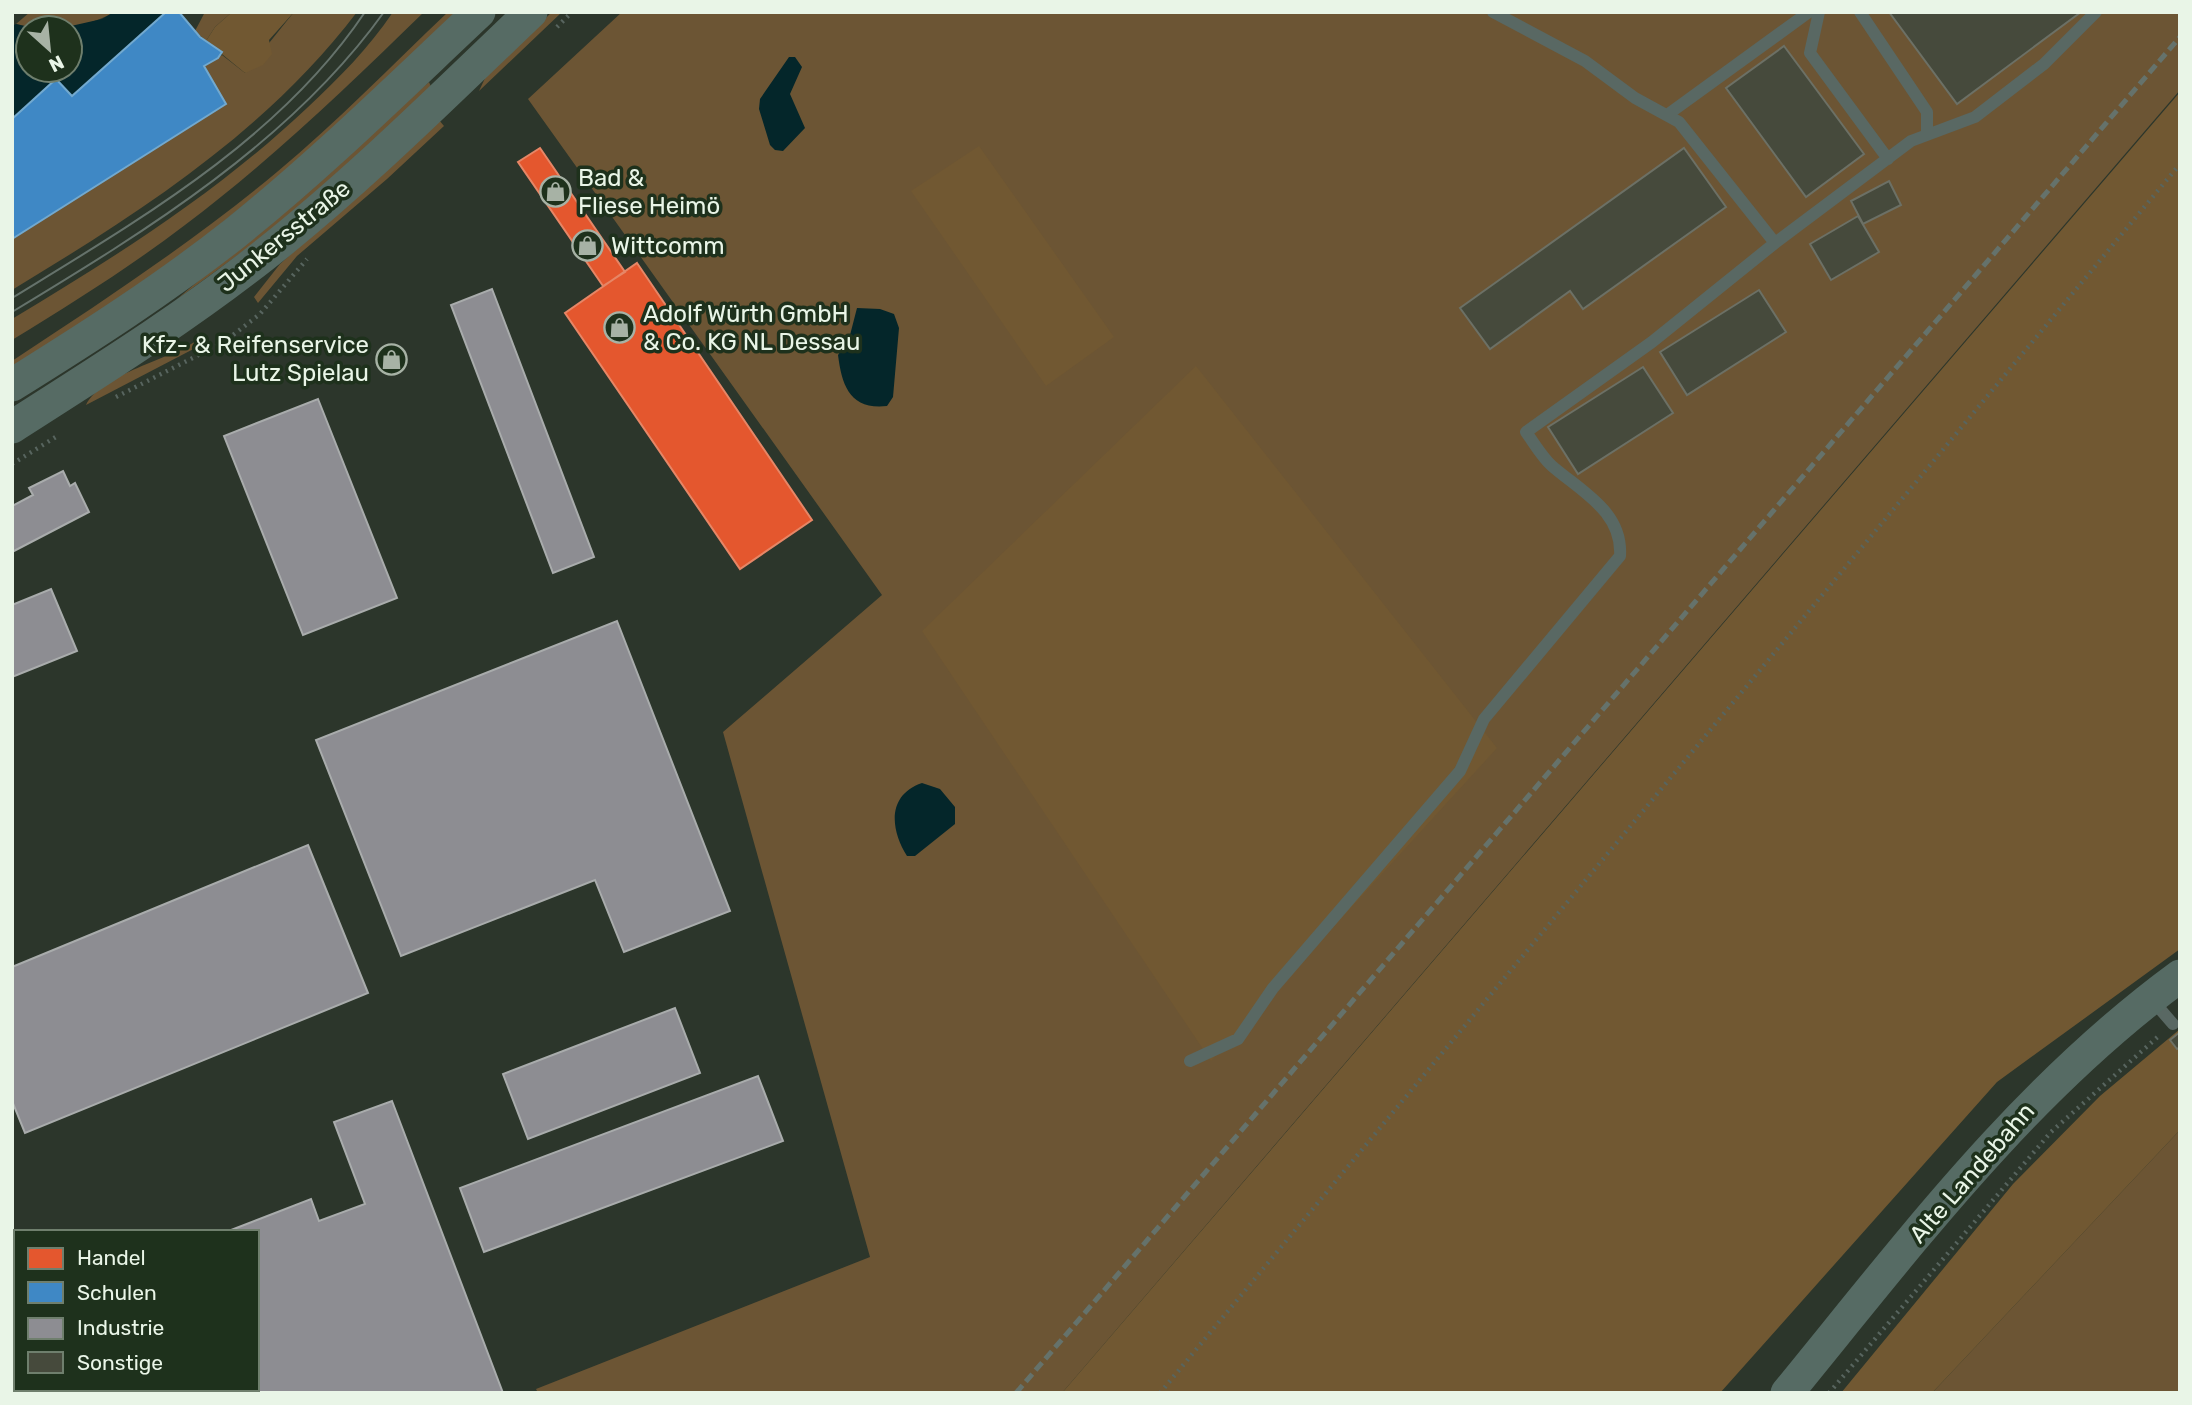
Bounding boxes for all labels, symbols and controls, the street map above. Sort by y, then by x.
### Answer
north arrow [14,14,84,84]
text: N [45,50,68,77]
place label: Bad & Fliese Heimö [578,164,720,220]
street label: Junkersstraße [212,174,356,298]
shop icon: Bad & Fliese Heimö [538,175,572,209]
shop icon: Wittcomm [571,229,605,263]
place label: Wittcomm [611,232,725,260]
place label: Adolf Würth GmbH & Co. KG NL Dessau [643,300,860,356]
shop icon: Adolf Würth GmbH & Co. KG NL Dessau [603,311,637,345]
place label: Kfz- & Reifenservice Lutz Spielau [142,331,369,387]
shop icon: Kfz- & Reifenservice Lutz Spielau [375,342,409,376]
street label: Alte Landebahn [1904,1097,2040,1249]
legend [14,1230,259,1391]
text: Handel [77,1245,146,1270]
text: Schulen [77,1280,157,1305]
text: Industrie [77,1315,164,1340]
text: Sonstige [77,1350,163,1375]

